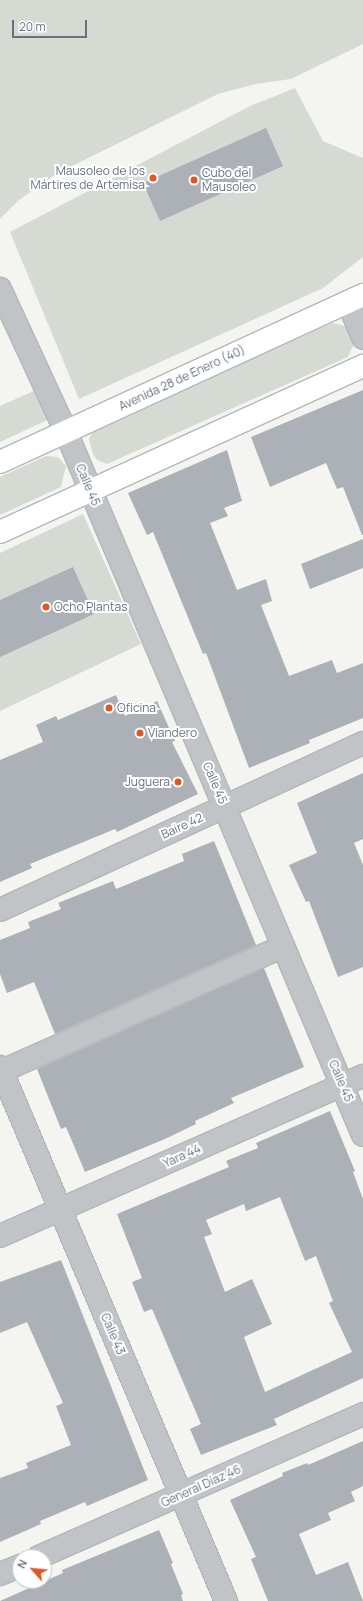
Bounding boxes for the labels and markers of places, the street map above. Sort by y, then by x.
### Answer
place label: Mausoleo de los Mártires de Artemisa [31,164,145,192]
place label: Cubo del Mausoleo [202,166,256,194]
marker: Mausoleo de los Mártires de Artemisa [148,173,158,183]
marker: Cubo del Mausoleo [189,175,199,185]
place label: Ocho Plantas [54,600,128,614]
marker: Ocho Plantas [41,602,51,612]
place label: Oficina [117,701,156,715]
marker: Oficina [104,703,114,713]
place label: Viandero [148,726,197,740]
marker: Viandero [135,728,145,738]
place label: Juguera [125,775,170,789]
marker: Juguera [173,777,183,787]

